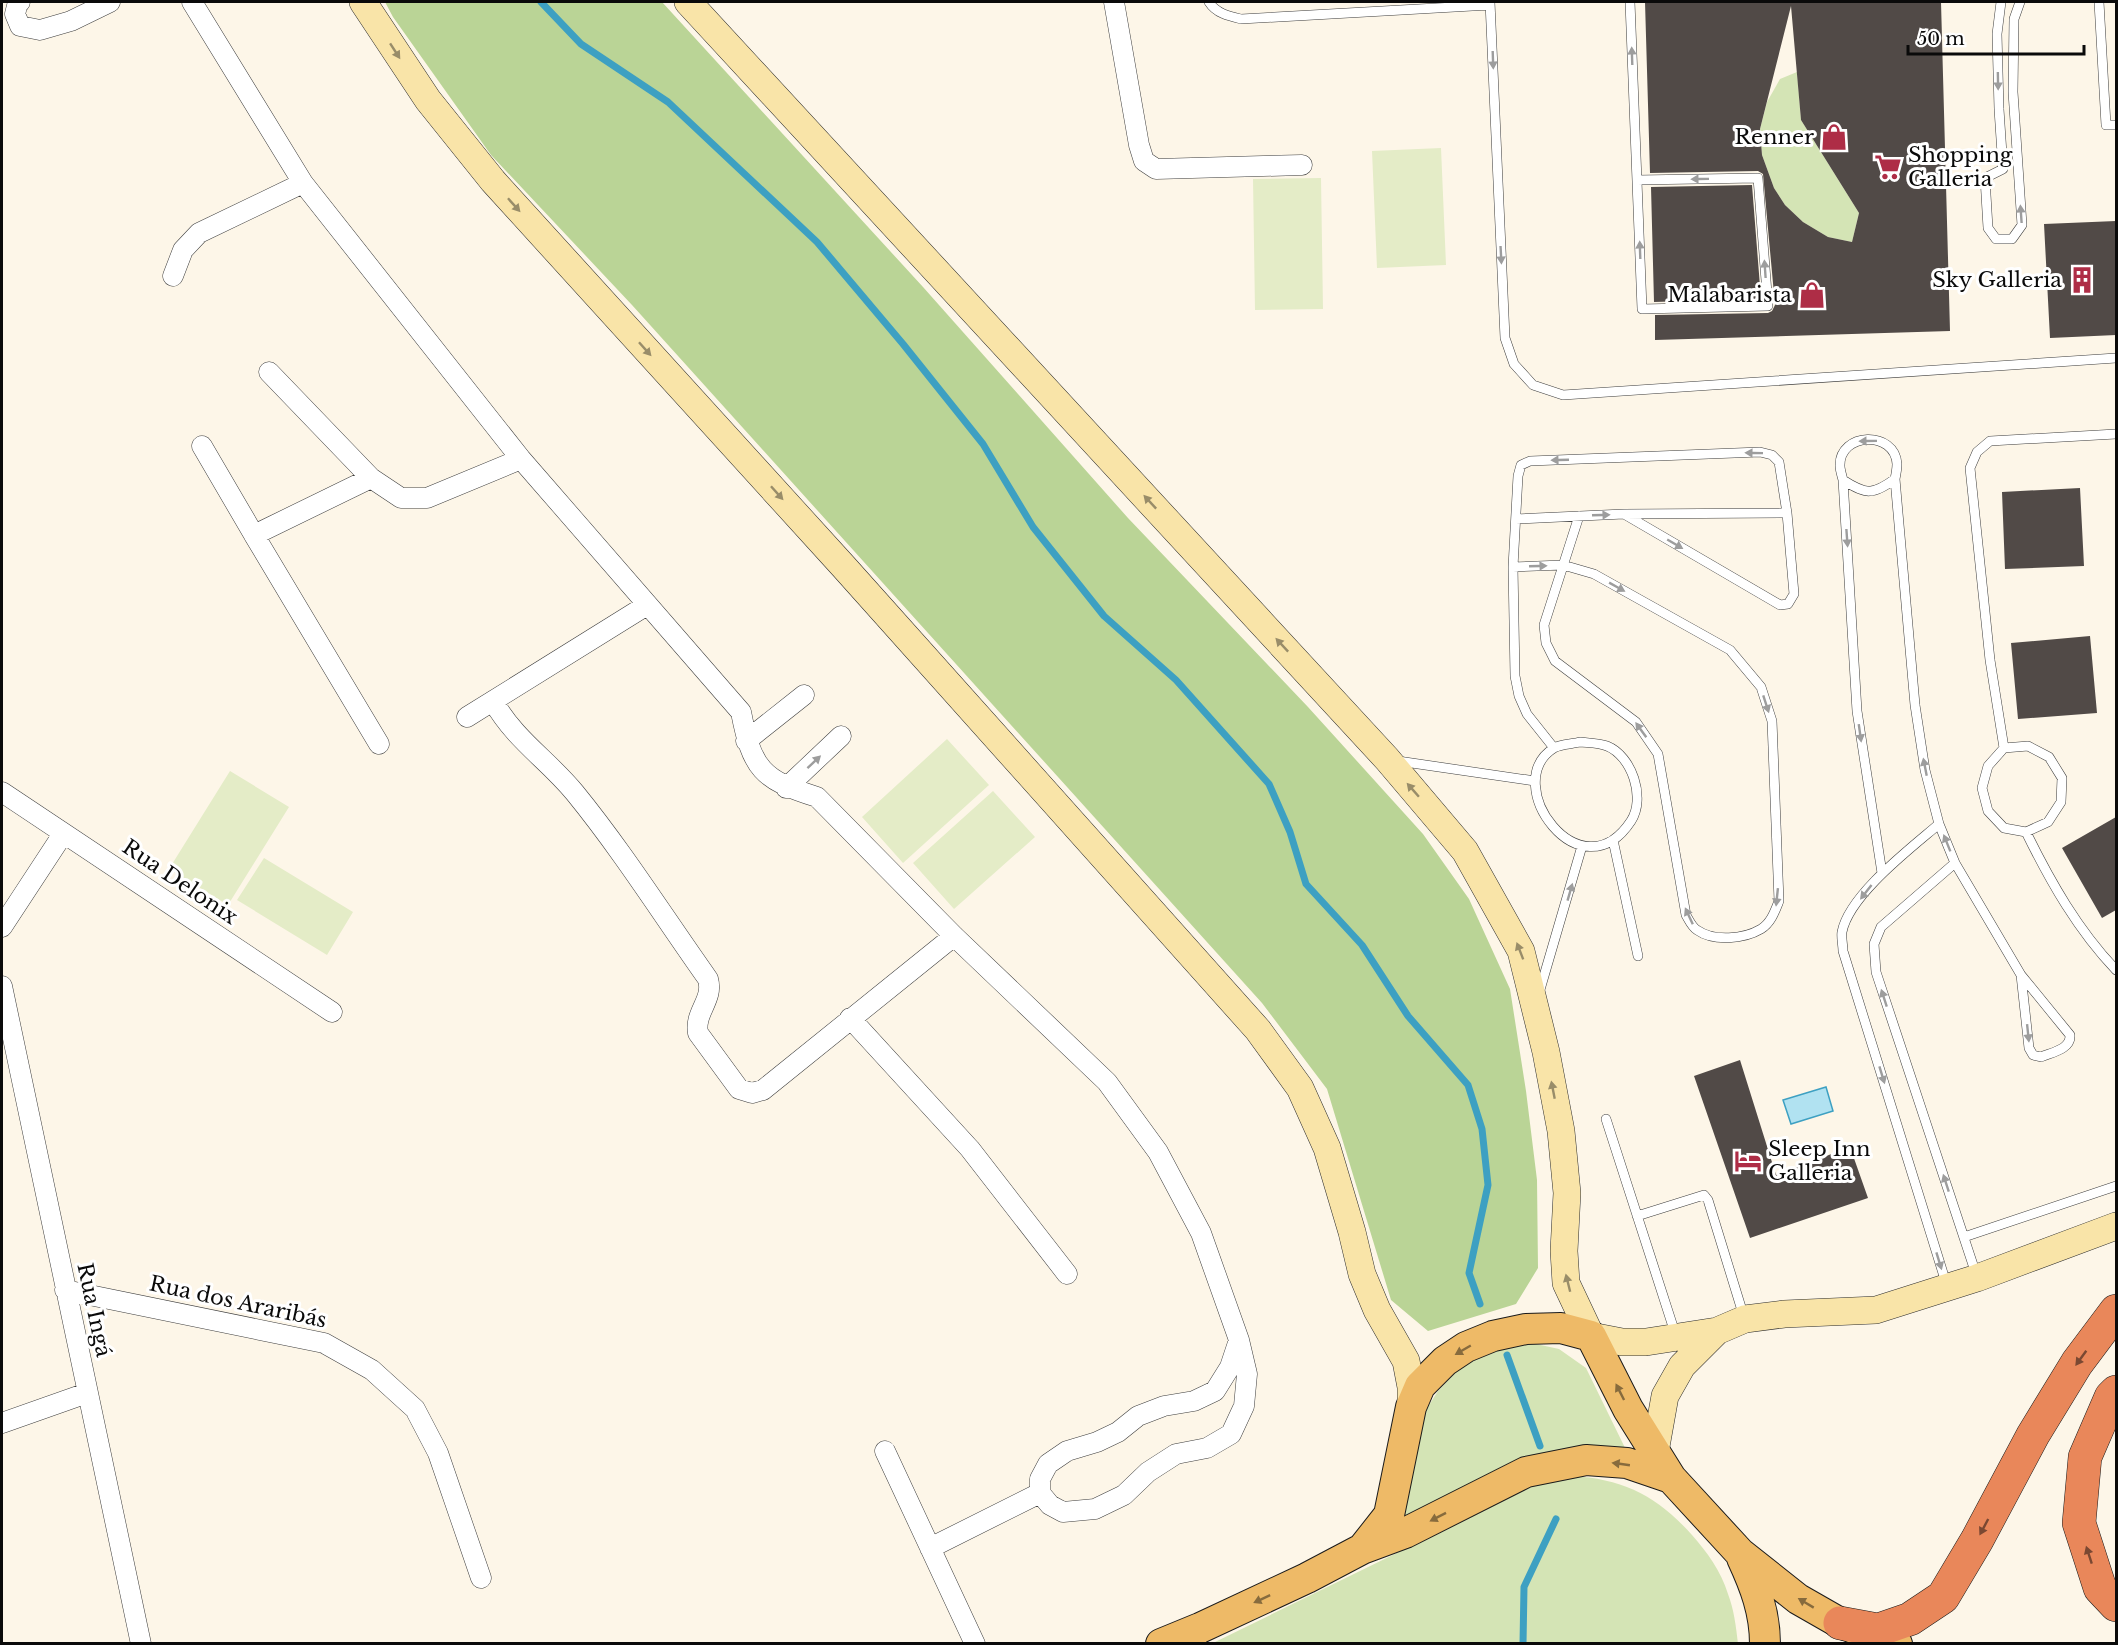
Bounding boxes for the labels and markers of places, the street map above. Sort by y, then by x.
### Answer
shop icon: Renner [1819,122,1849,152]
place label: Renner [1735,124,1814,150]
place label: Shopping Galleria [1908,142,2013,192]
supermarket icon: Shopping Galleria [1873,152,1903,182]
building icon: Sky Galleria [2067,265,2097,295]
place label: Sky Galleria [1932,267,2062,293]
shop icon: Malabarista [1797,280,1827,310]
place label: Malabarista [1667,282,1792,308]
place label: Sleep Inn Galleria [1768,1136,1870,1186]
hotel icon: Sleep Inn Galleria [1733,1146,1763,1176]

